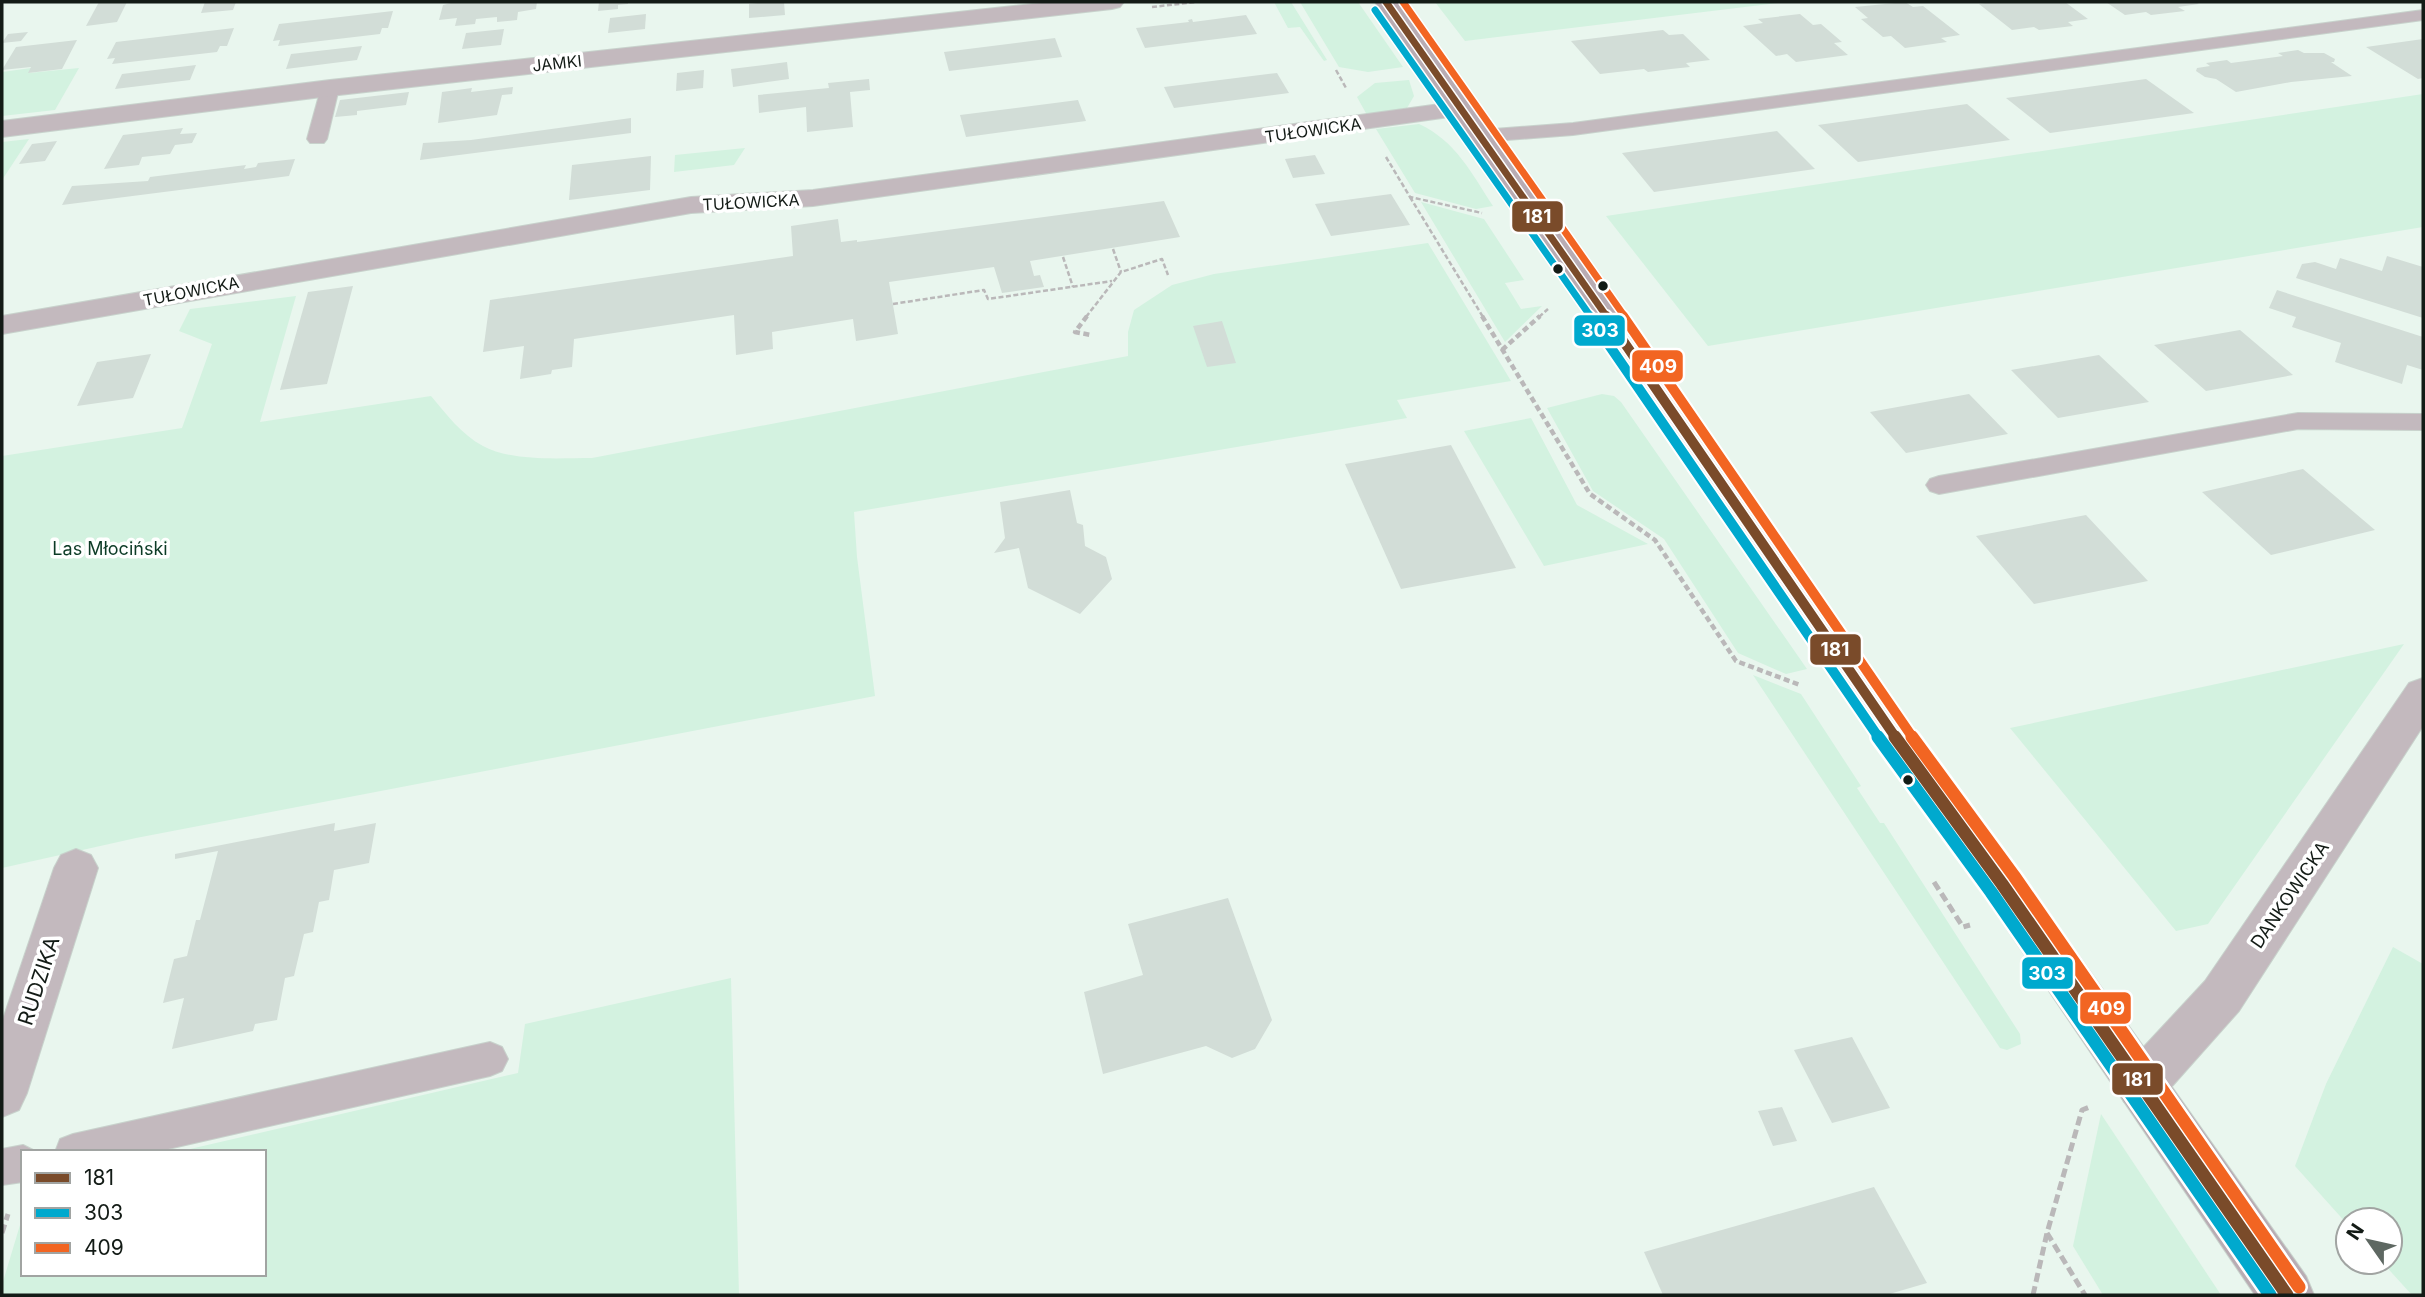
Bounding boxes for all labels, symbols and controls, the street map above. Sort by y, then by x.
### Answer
street label: JAMKI [531,50,583,76]
street label: TUŁOWICKA [1264,113,1362,147]
street label: TUŁOWICKA [702,189,800,215]
line badge: 181 [1511,200,1564,233]
text: 181 [1523,205,1551,228]
unlabelled marker [1551,262,1565,276]
street label: TUŁOWICKA [141,272,241,310]
unlabelled marker [1596,279,1610,293]
line badge: 303 [1573,314,1626,347]
text: 303 [1581,319,1619,342]
line badge: 409 [1631,349,1684,383]
text: 409 [1639,355,1677,378]
park label: Las Młociński [52,538,168,559]
line badge: 181 [1809,633,1862,666]
text: 181 [1821,638,1849,661]
unlabelled marker [1901,773,1915,787]
street label: DANKOWICKA [2246,838,2333,952]
street label: RUDZIKA [12,933,65,1028]
line badge: 303 [2021,956,2074,990]
text: 303 [2028,962,2066,985]
line badge: 409 [2079,991,2132,1025]
text: 409 [2087,997,2125,1020]
line badge: 181 [2111,1062,2164,1096]
text: 181 [2123,1068,2151,1091]
legend [21,1150,266,1276]
text: 181 [84,1165,114,1190]
text: 303 [84,1200,123,1225]
north arrow [2334,1206,2404,1276]
text: N [2342,1219,2369,1244]
text: 409 [84,1235,124,1260]

